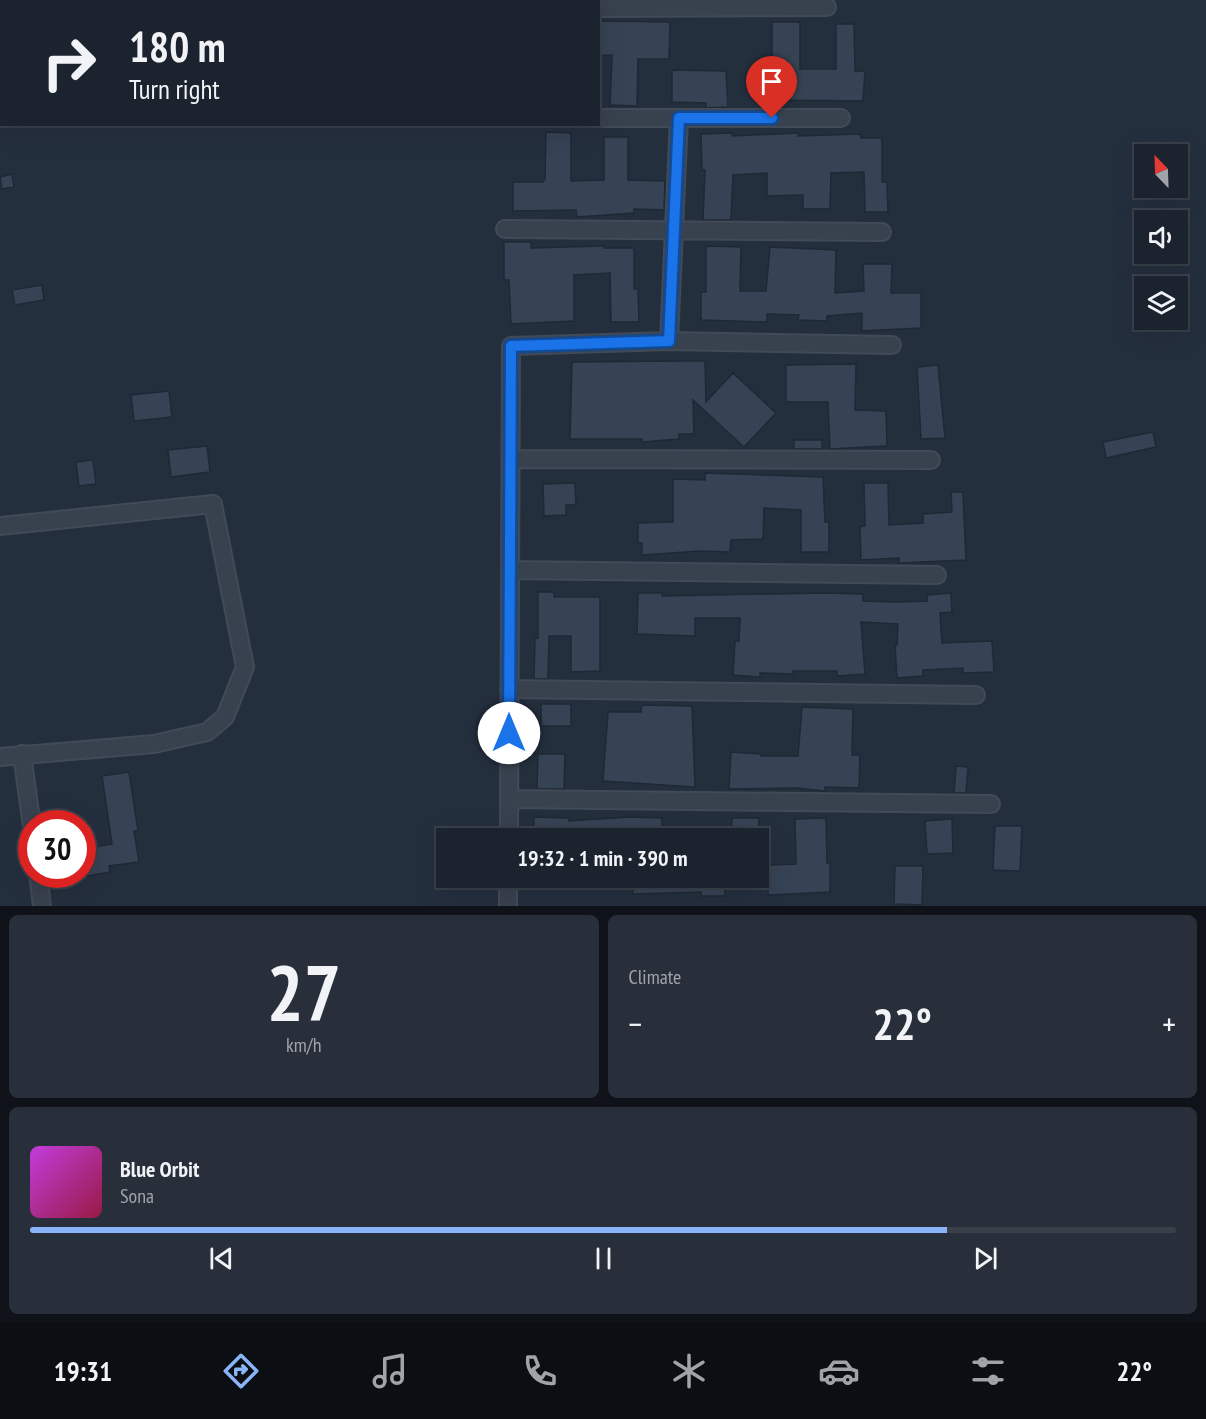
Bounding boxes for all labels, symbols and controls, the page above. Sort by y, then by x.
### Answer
text: 180 m [129,19,226,74]
icon: right [30,24,108,102]
pin [746,56,797,118]
icon: arrive [755,65,788,98]
text: Turn right [129,72,220,106]
north arrow [1134,144,1188,198]
map controls [1134,144,1188,330]
button: sound [1134,210,1188,264]
button: layers [1134,276,1188,330]
position arrow [477,701,541,765]
speed limit sign: 30 [18,810,96,888]
text: 19:32 · 1 min · 390 m [517,844,688,872]
text: 27 [266,942,341,1043]
text: Climate [629,964,681,990]
text: 22° [873,994,932,1052]
text: − [629,1002,642,1045]
text: + [1162,1002,1176,1045]
text: km/h [286,1032,321,1058]
text: Blue Orbit [120,1155,199,1183]
text: Sona [120,1183,154,1209]
icon: previous [205,1242,238,1275]
icon: pause [587,1242,620,1275]
icon: next [969,1242,1002,1275]
icon: directions [220,1350,262,1392]
icon: music [369,1350,411,1392]
icon: phone [519,1350,561,1392]
icon: climate [668,1350,710,1392]
icon: car [818,1350,860,1392]
icon: filters [967,1350,1009,1392]
text: 19:31 [54,1354,112,1388]
text: 22° [1117,1354,1152,1388]

